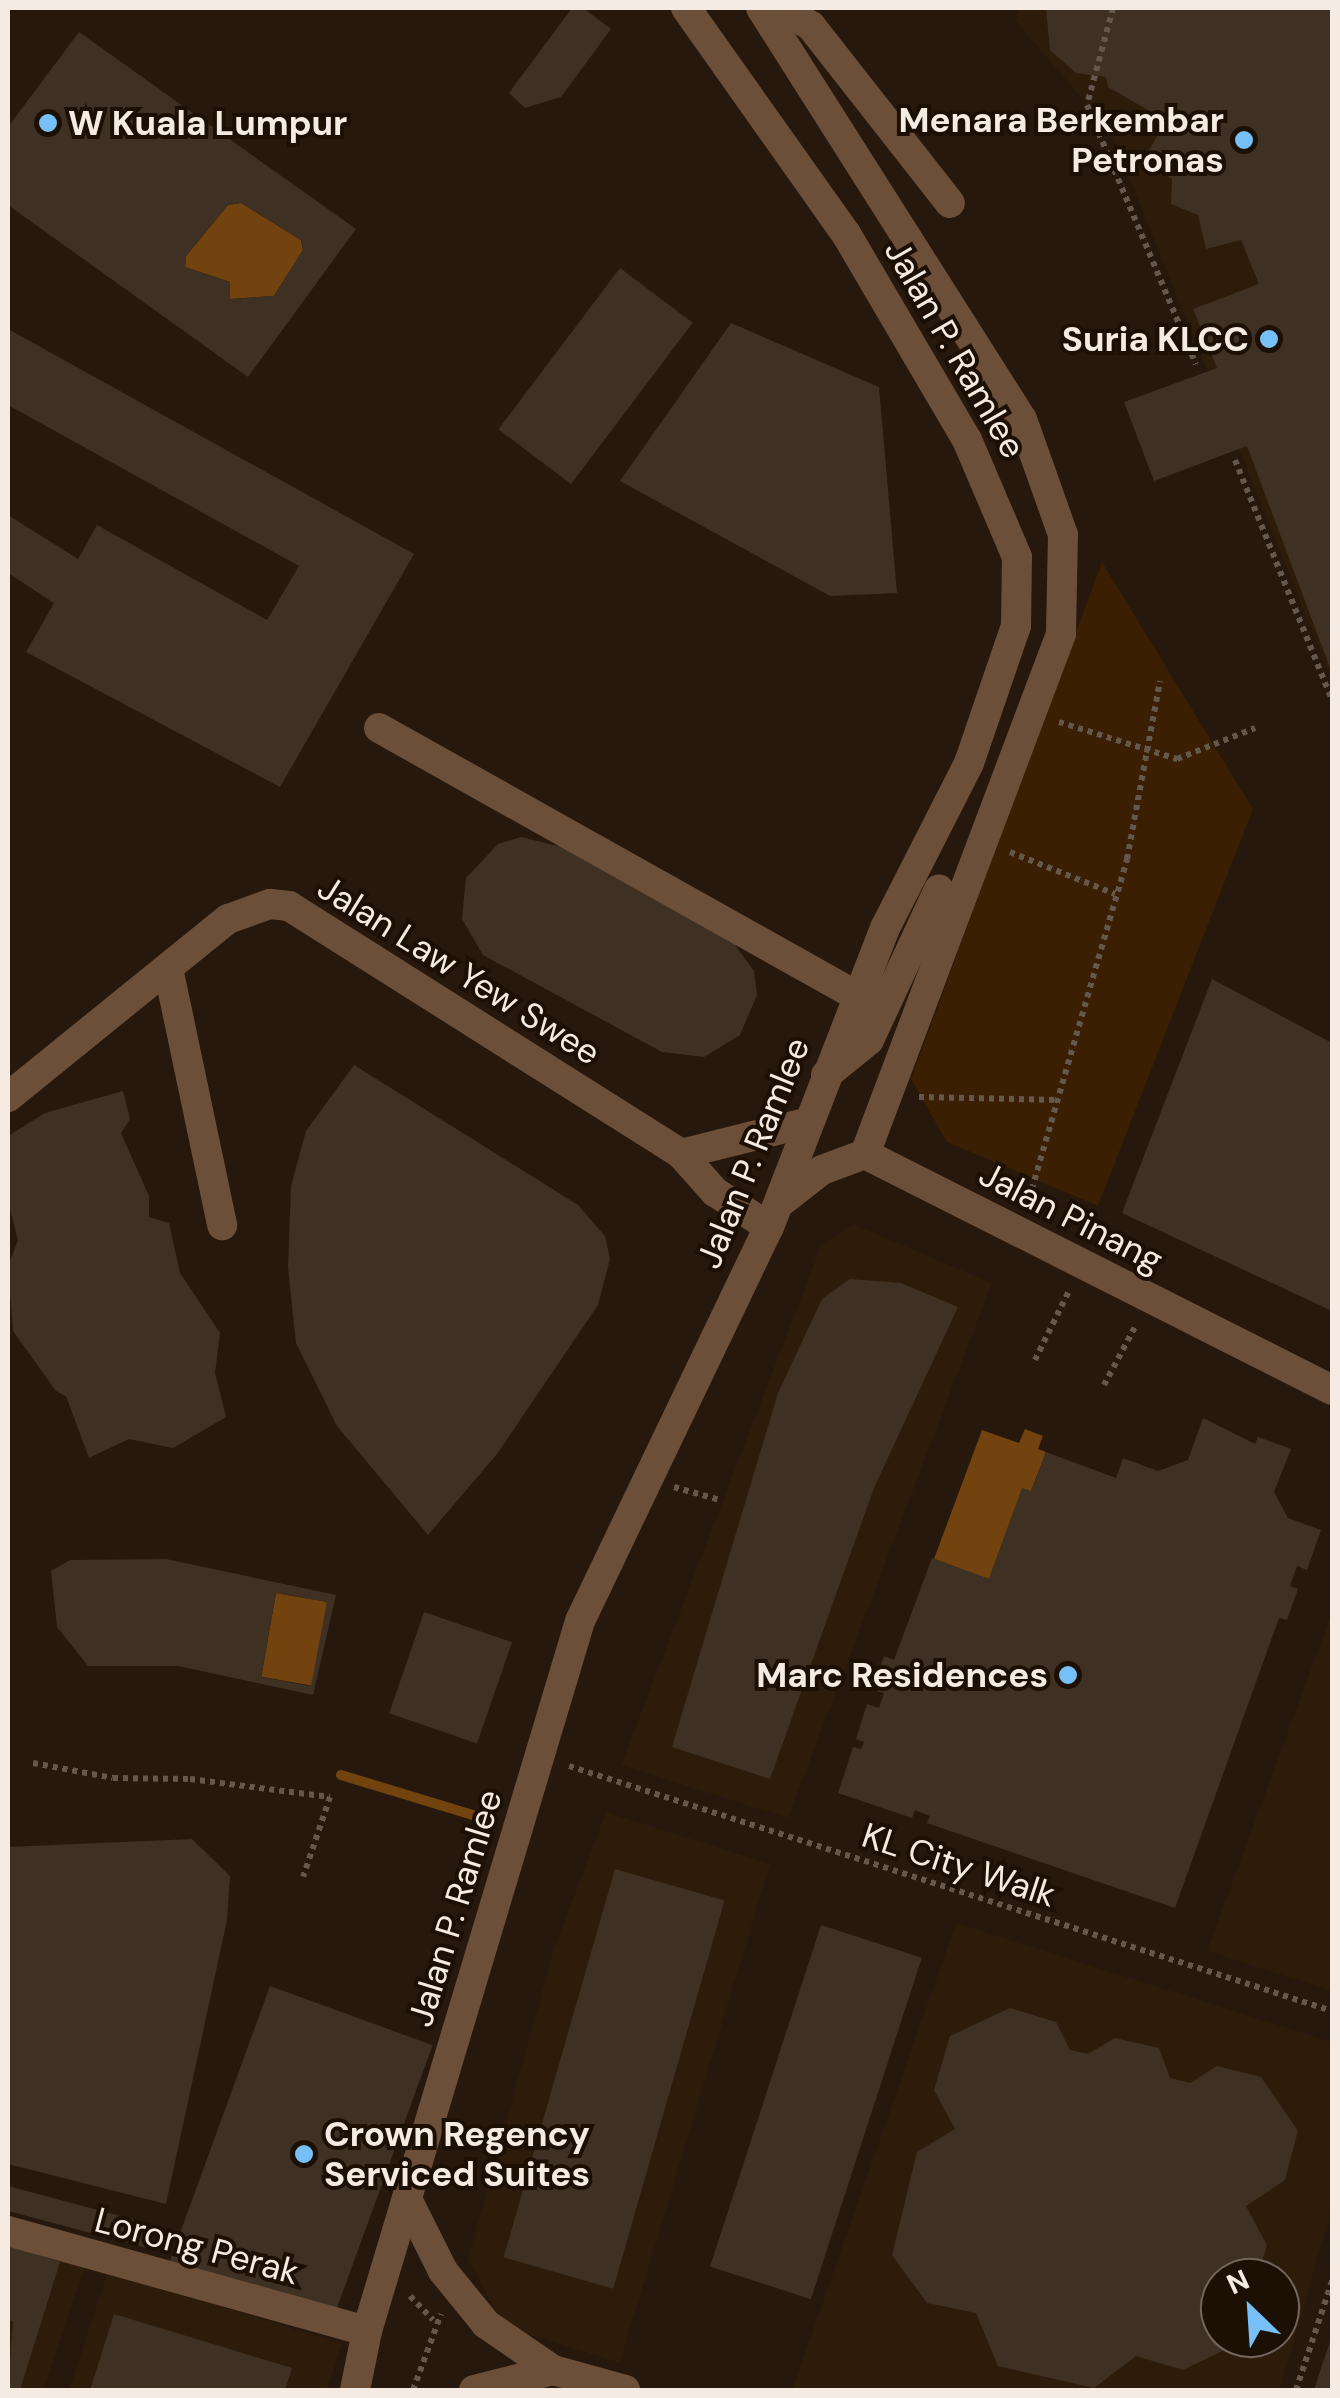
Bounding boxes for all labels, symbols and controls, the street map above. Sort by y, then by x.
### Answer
place label: Menara Berkembar Petronas [899,99,1224,181]
place label: W Kuala Lumpur [68,102,347,144]
marker: W Kuala Lumpur [37,112,59,134]
marker: Menara Berkembar Petronas [1233,129,1255,151]
street label: Jalan P. Ramlee [876,232,1034,466]
place label: Suria KLCC [1062,318,1249,360]
marker: Suria KLCC [1258,328,1280,350]
street label: Jalan Law Yew Swee [310,866,608,1074]
street label: Jalan P. Ramlee [688,1032,818,1274]
street label: Jalan Pinang [972,1153,1170,1281]
place label: Marc Residences [756,1654,1048,1696]
marker: Marc Residences [1057,1664,1079,1686]
street label: Jalan P. Ramlee [399,1785,511,2031]
street label: KL City Walk [857,1814,1061,1916]
place label: Crown Regency Serviced Suites [324,2113,590,2195]
marker: Crown Regency Serviced Suites [293,2143,315,2165]
street label: Lorong Perak [91,2199,303,2293]
north arrow [1200,2258,1300,2358]
text: N [1221,2261,1255,2303]

